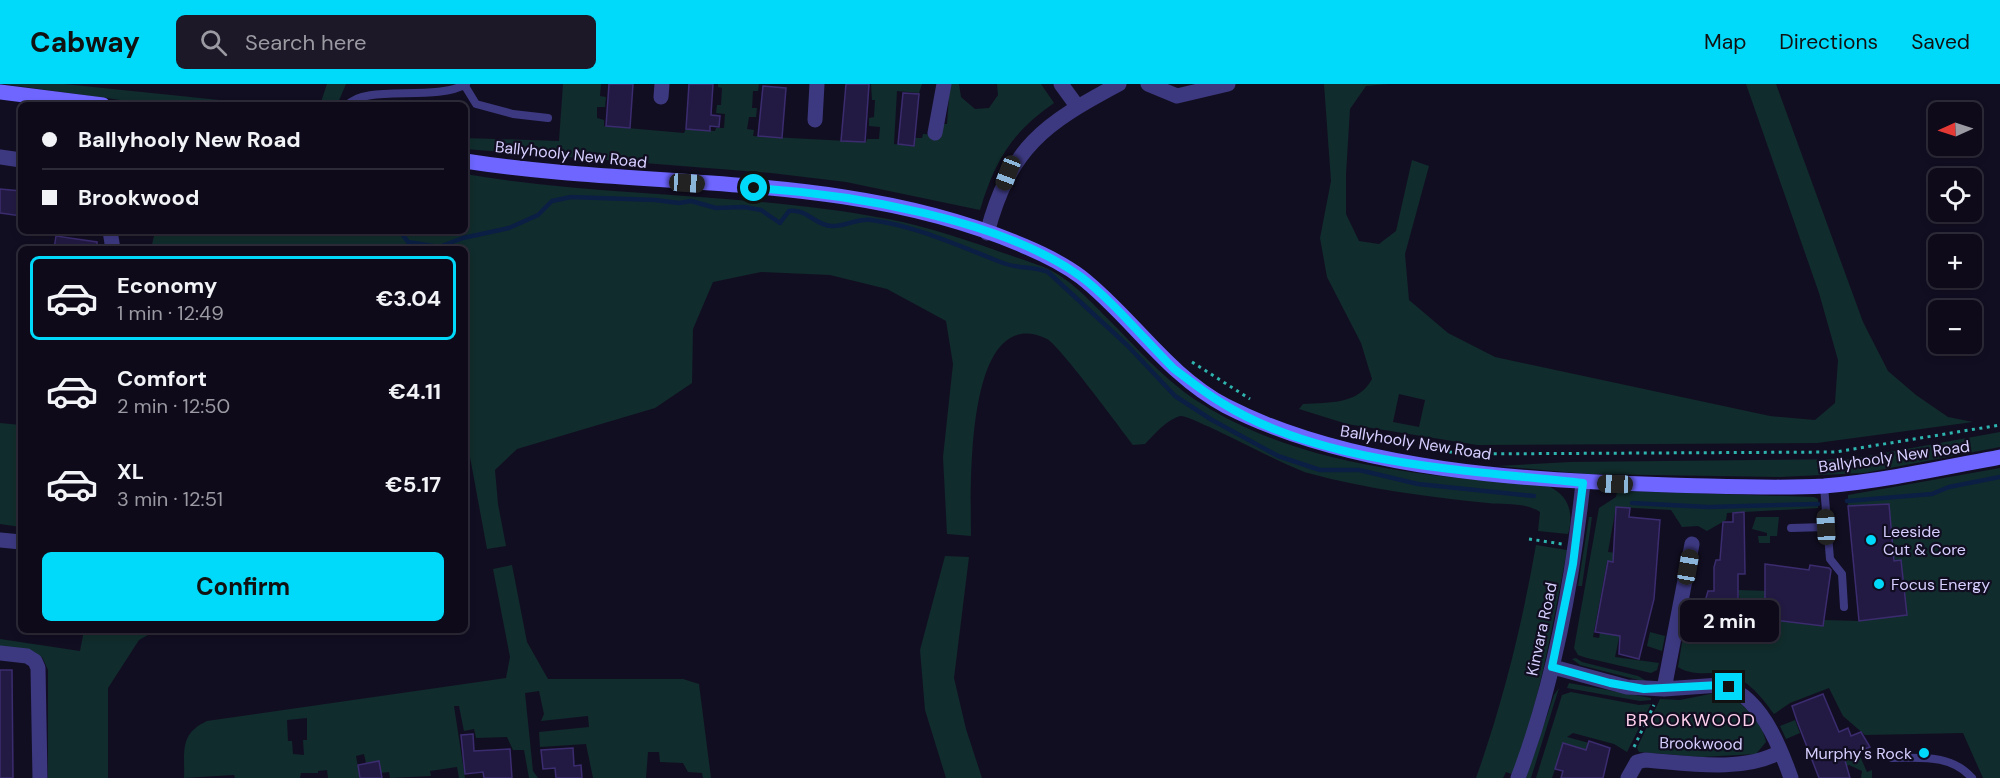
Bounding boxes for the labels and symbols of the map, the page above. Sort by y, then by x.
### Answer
north arrow [1928,102,1982,156]
street label: Ballyhooly New Road [494,136,648,173]
car [993,153,1023,193]
car [668,173,706,193]
route start [740,174,767,201]
street label: Ballyhooly New Road [1339,420,1493,465]
street label: Ballyhooly New Road [1817,435,1971,478]
car [1597,474,1633,494]
car [1816,509,1836,545]
place label: Leeside Cut & Core [1883,521,1966,560]
marker: Leeside Cut & Core [1864,533,1878,547]
car [1676,548,1700,586]
place label: Focus Energy [1891,574,1990,595]
marker: Focus Energy [1872,577,1886,591]
street label: Kinvara Road [1521,580,1562,678]
callout: 2 min [1680,600,1778,642]
route end [1715,673,1742,700]
district label: BROOKWOOD [1626,708,1756,732]
street label: Brookwood [1659,732,1743,755]
place label: Murphy's Rock [1805,743,1912,764]
marker: Murphy's Rock [1917,746,1931,760]

